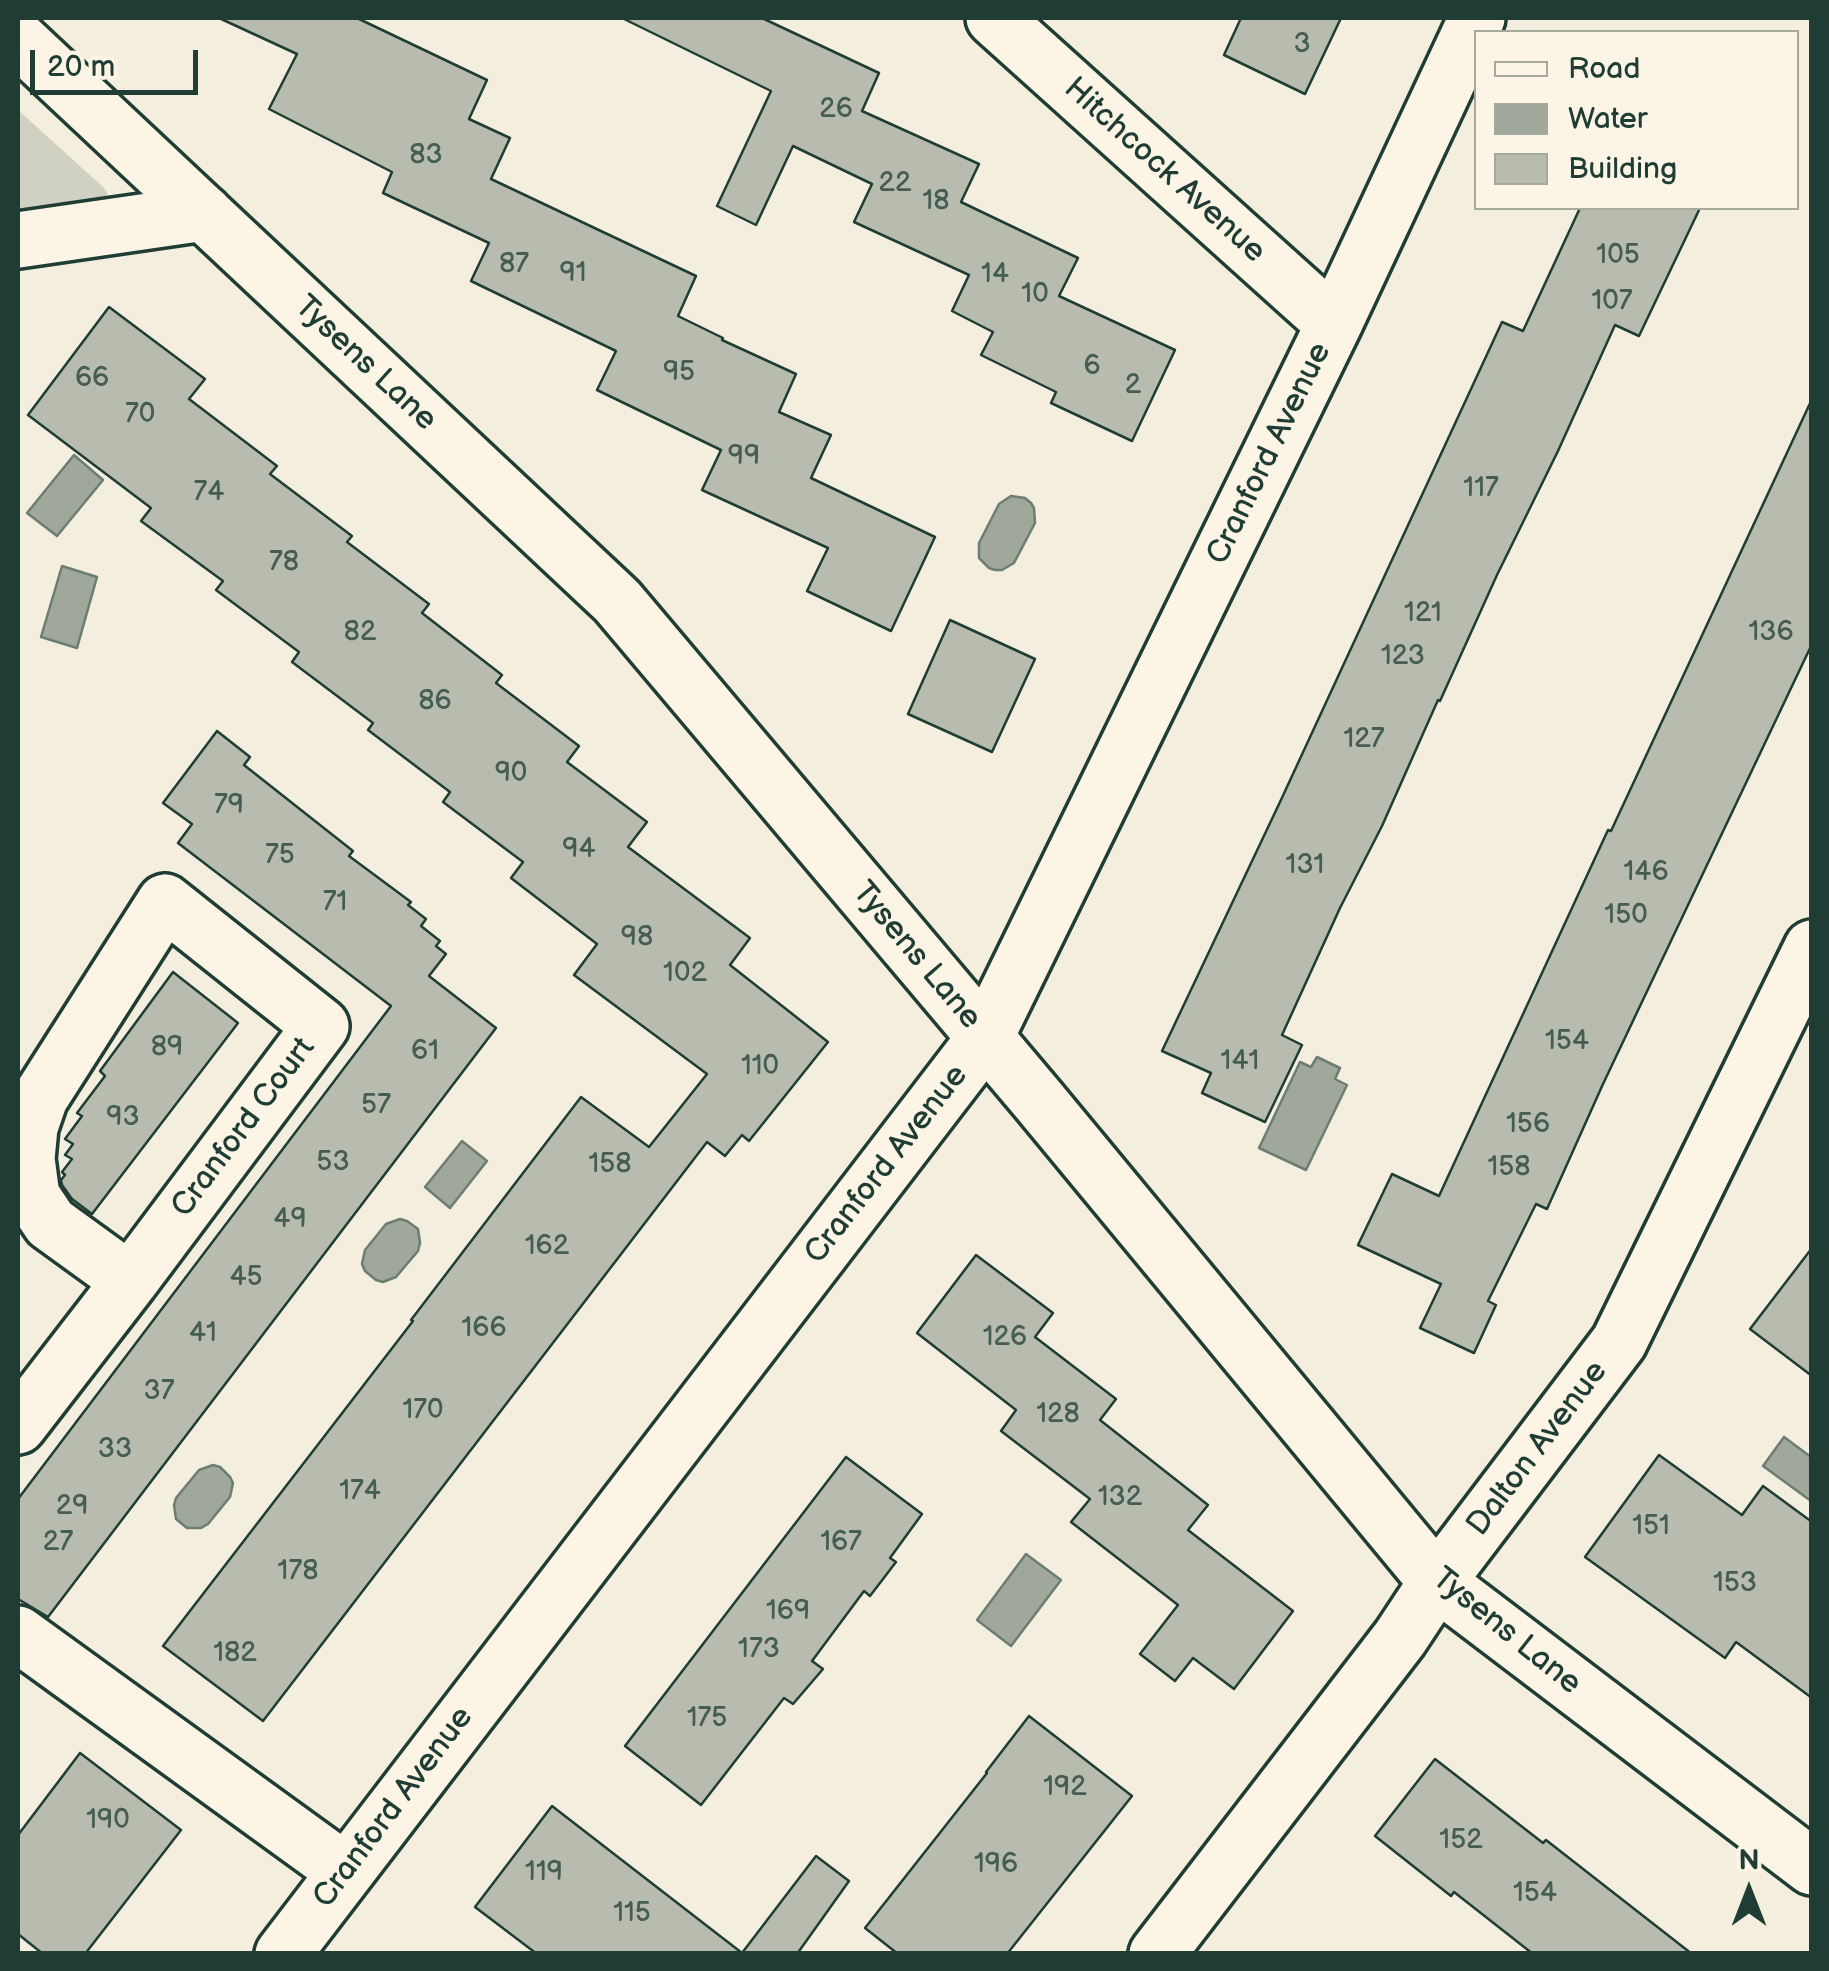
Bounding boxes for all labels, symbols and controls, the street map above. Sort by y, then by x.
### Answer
house number: 3 [1293,28,1311,62]
scale bar [35,30,202,92]
legend [1474,30,1799,210]
text: 20 m [47,49,115,85]
text: Road [1568,51,1641,87]
street label: Hitchcock Avenue [1055,70,1273,272]
house number: 26 [819,93,853,127]
text: Water [1568,101,1648,137]
house number: 83 [409,139,443,173]
text: Building [1568,151,1677,187]
house number: 22 [878,167,912,201]
house number: 18 [922,185,950,219]
house number: 105 [1596,239,1640,273]
house number: 87 [499,248,529,282]
house number: 91 [559,257,587,291]
house number: 14 [981,258,1009,292]
house number: 10 [1021,278,1049,312]
house number: 107 [1591,285,1633,319]
street label: Tysens Lane [286,288,444,440]
street label: Cranford Avenue [1200,337,1340,571]
house number: 6 [1083,350,1101,384]
house number: 95 [663,356,695,390]
house number: 66 [75,362,109,396]
house number: 2 [1125,369,1141,403]
house number: 70 [125,398,155,432]
house number: 99 [728,440,760,474]
house number: 117 [1463,472,1499,506]
house number: 74 [194,476,224,510]
house number: 78 [269,546,299,580]
house number: 121 [1404,597,1442,631]
house number: 82 [344,616,376,650]
house number: 136 [1748,616,1794,650]
house number: 123 [1381,640,1425,674]
house number: 86 [418,685,452,719]
house number: 127 [1343,723,1385,757]
house number: 90 [495,757,527,791]
house number: 79 [214,789,244,823]
house number: 94 [562,833,596,867]
house number: 75 [265,839,295,873]
house number: 131 [1286,849,1324,883]
house number: 146 [1623,856,1669,890]
street label: Tysens Lane [843,874,989,1038]
house number: 71 [323,886,347,920]
house number: 150 [1604,899,1648,933]
house number: 98 [621,921,653,955]
house number: 102 [663,957,707,991]
house number: 154 [1545,1025,1589,1059]
house number: 89 [151,1031,183,1065]
street label: Cranford Court [164,1031,324,1225]
house number: 61 [411,1035,439,1069]
house number: 141 [1221,1045,1259,1079]
house number: 110 [741,1050,779,1084]
street label: Cranford Avenue [797,1058,977,1272]
house number: 57 [361,1089,391,1123]
house number: 93 [106,1101,140,1135]
house number: 156 [1506,1108,1550,1142]
house number: 53 [316,1146,350,1180]
house number: 158 [588,1148,632,1182]
house number: 158 [1487,1151,1531,1185]
house number: 49 [273,1203,307,1237]
house number: 162 [525,1230,569,1264]
house number: 45 [229,1261,263,1295]
house number: 166 [461,1312,507,1346]
house number: 41 [189,1317,217,1351]
house number: 126 [983,1321,1027,1355]
street label: Dalton Avenue [1460,1354,1616,1544]
house number: 37 [144,1375,174,1409]
house number: 170 [402,1394,444,1428]
house number: 128 [1036,1398,1080,1432]
house number: 33 [98,1433,132,1467]
house number: 174 [339,1475,381,1509]
house number: 132 [1098,1481,1142,1515]
house number: 29 [56,1490,88,1524]
house number: 151 [1632,1510,1670,1544]
house number: 27 [43,1526,73,1560]
house number: 167 [820,1526,862,1560]
house number: 178 [278,1555,318,1589]
street label: Tysens Lane [1424,1560,1588,1704]
house number: 153 [1713,1567,1757,1601]
house number: 169 [766,1595,810,1629]
house number: 173 [738,1633,780,1667]
house number: 182 [213,1637,257,1671]
street label: Cranford Avenue [306,1700,482,1916]
house number: 175 [687,1702,727,1736]
house number: 192 [1043,1771,1087,1805]
house number: 190 [86,1804,130,1838]
house number: 152 [1439,1824,1483,1858]
north arrow [1699,1841,1799,1941]
text: N [1738,1844,1760,1877]
house number: 196 [974,1848,1018,1882]
house number: 119 [525,1856,563,1890]
house number: 154 [1513,1877,1557,1911]
house number: 115 [613,1897,651,1931]

